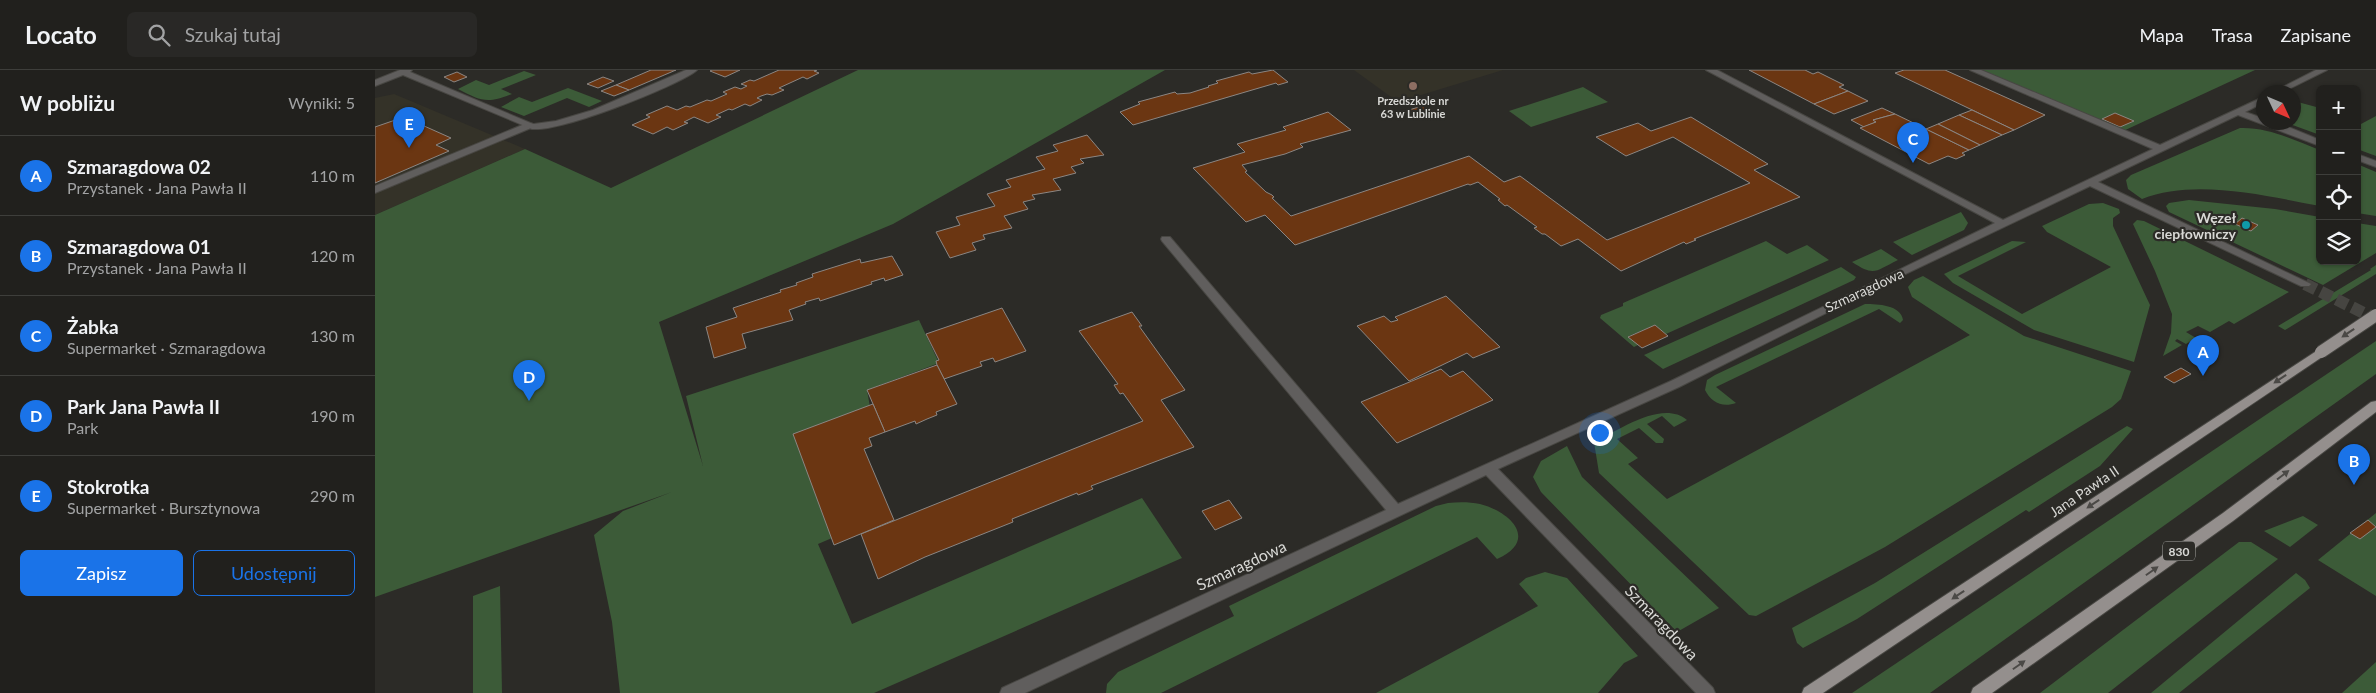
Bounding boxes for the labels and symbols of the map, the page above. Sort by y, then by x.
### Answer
marker: Przedszkole nr 63 w Lublinie [1407,80,1419,92]
north arrow [2256,85,2301,130]
place label: Przedszkole nr 63 w Lublinie [1377,94,1450,120]
pin: E [393,107,425,148]
pin: C [1897,122,1929,163]
place label: Węzeł ciepłowniczy [2154,209,2237,242]
marker: Węzeł ciepłowniczy [2240,219,2252,231]
street label: Szmaragdowa [1822,264,1906,316]
one-way arrow [2342,328,2355,338]
pin: A [2187,335,2219,376]
pin: D [513,360,545,401]
one-way arrow [2274,374,2287,383]
your location [1587,420,1613,446]
pin: B [2338,444,2370,485]
street label: Jana Pawła II [2046,462,2122,520]
one-way arrow [2276,470,2290,480]
one-way arrow [2086,499,2099,509]
street label: Szmaragdowa [1193,536,1289,594]
road number: 830 [2163,542,2195,561]
one-way arrow [2145,566,2158,576]
street label: Szmaragdowa [1621,581,1703,663]
one-way arrow [1951,590,1964,599]
one-way arrow [2012,660,2026,670]

